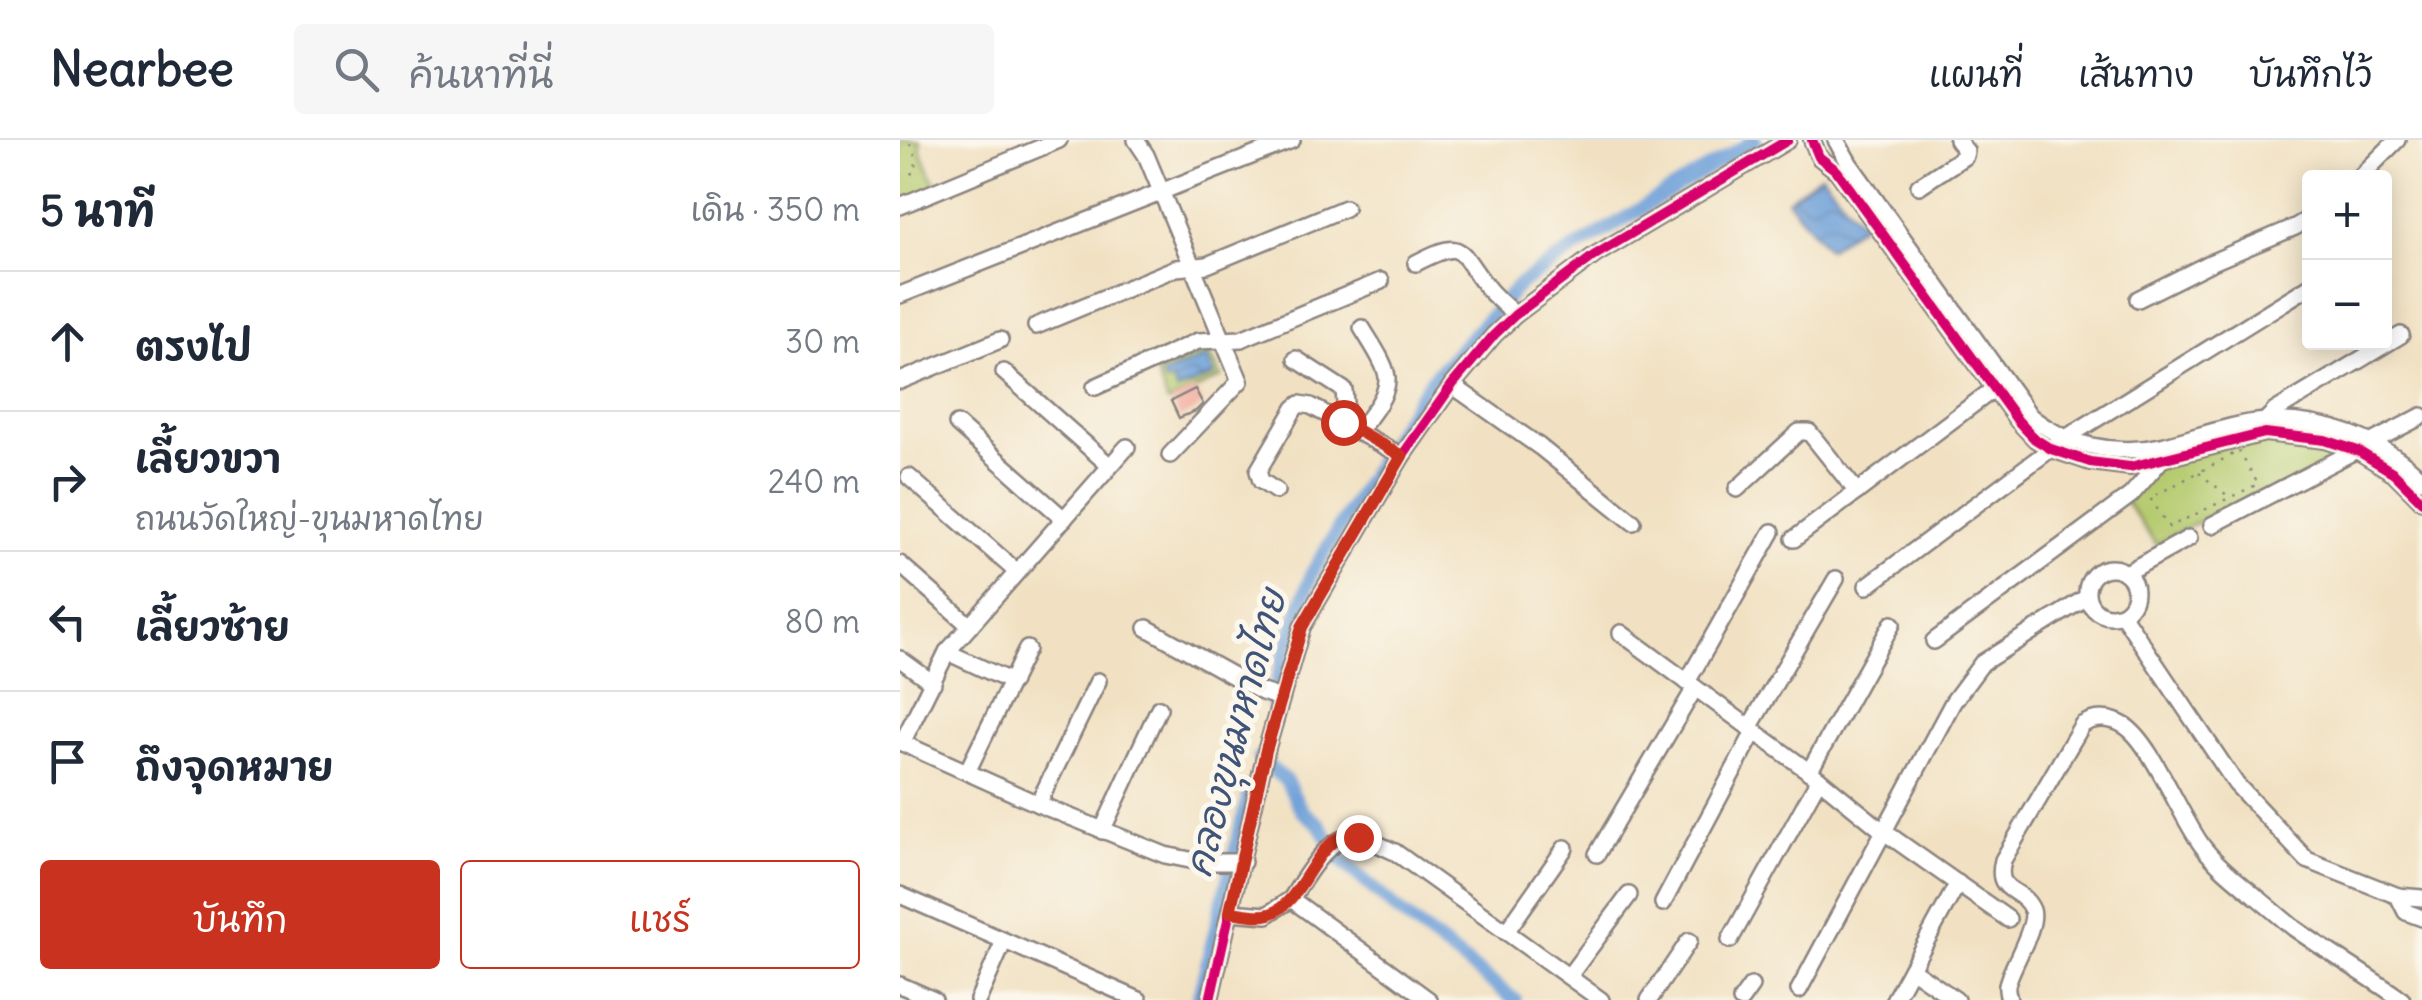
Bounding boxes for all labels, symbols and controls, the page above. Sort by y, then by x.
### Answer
search box [294,24,994,114]
text: Nearbee [50,39,234,99]
icon: search [329,42,384,97]
text: ค้นหาที่นี่ [409,51,553,98]
text: แผนที่ [1929,52,2023,96]
text: เส้นทาง [2078,52,2194,96]
text: บันทึกไว้ [2249,52,2372,96]
map controls [2302,170,2392,350]
button: + [2302,170,2392,260]
text: 5 นาที [40,185,155,237]
text: เดิน · 350 m [691,189,860,230]
button: − [2302,260,2392,350]
icon: ahead [40,314,95,369]
text: 30 m [785,321,860,362]
text: ตรงไป [135,323,252,370]
route start [1321,400,1367,446]
text: เลี้ยวขวา [135,435,281,482]
icon: right [40,454,95,509]
text: 240 m [768,461,860,502]
text: ถนนวัดใหญ่-ขุนมหาดไทย [135,498,484,539]
water label: คลองขุนมหาดไทย [1173,582,1301,883]
icon: left [40,594,95,649]
text: 80 m [785,601,860,642]
text: เลี้ยวซ้าย [135,603,290,650]
icon: arrive [40,734,95,789]
text: ถึงจุดหมาย [135,743,333,790]
route end [1336,815,1382,861]
button: บันทึก [40,860,440,969]
button: แชร์ [460,860,860,969]

